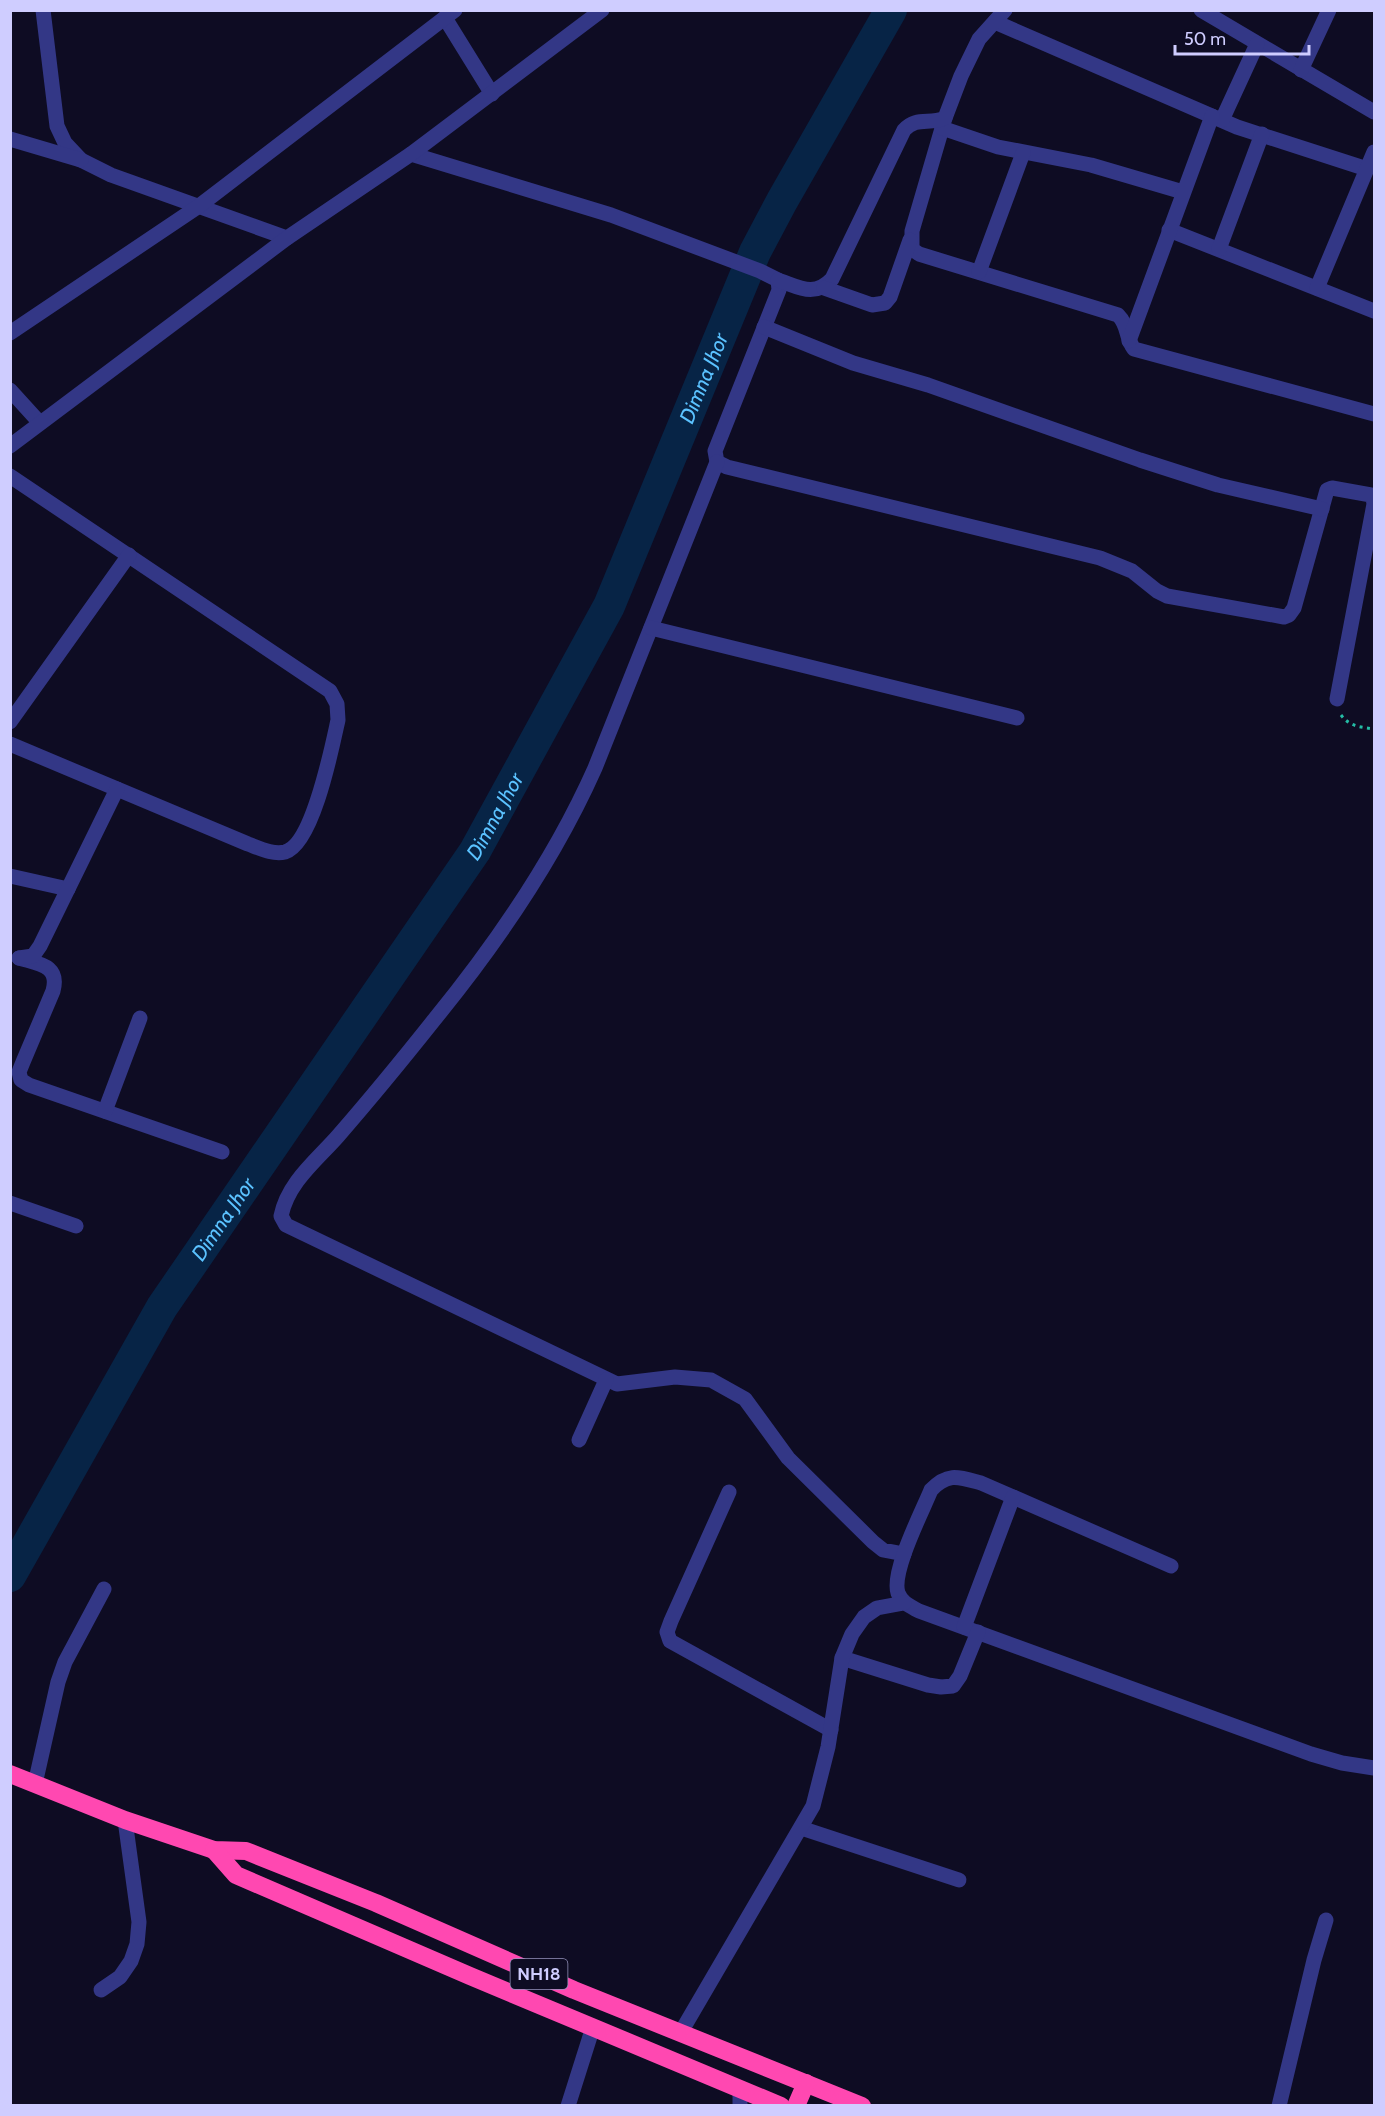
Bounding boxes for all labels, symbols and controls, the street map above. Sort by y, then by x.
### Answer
scale bar [1175,18,1308,56]
text: 50 m [1184,28,1226,50]
water label: Dimna Jhor [673,328,733,427]
water label: Dimna Jhor [460,767,529,864]
water label: Dimna Jhor [185,1171,261,1265]
road number: NH18 [510,1959,568,1989]

